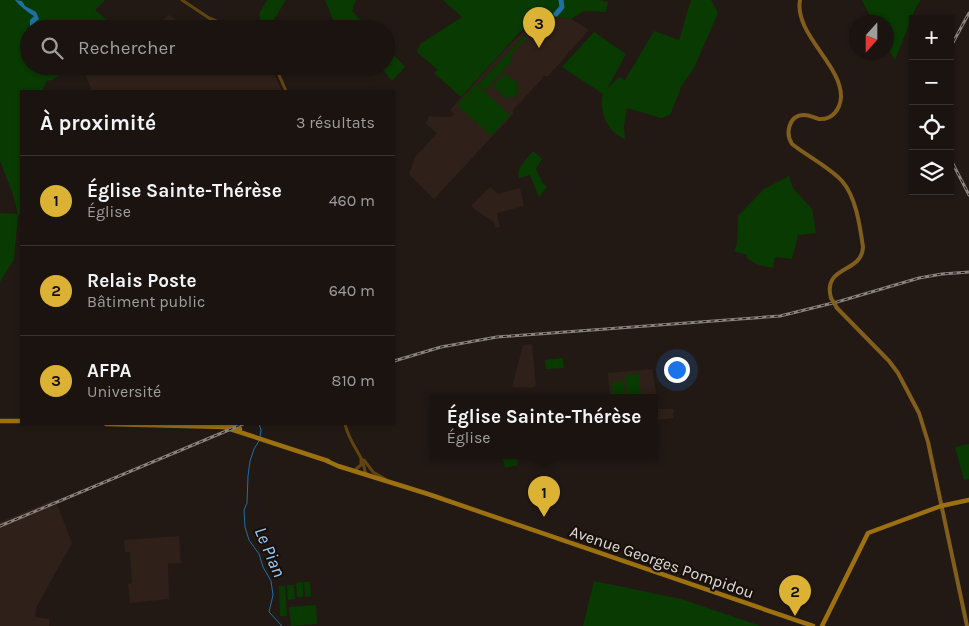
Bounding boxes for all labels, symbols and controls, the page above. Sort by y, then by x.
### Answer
pin: 3 [523,7,555,48]
north arrow [849,15,894,60]
map controls [909,15,954,195]
button: + [909,15,954,60]
search box [20,20,395,75]
icon: search [38,34,66,62]
text: Rechercher [78,37,175,59]
button: − [909,60,954,105]
button: locate [909,105,954,150]
text: À proximité [40,111,156,135]
text: 3 résultats [296,113,375,132]
button: layers [909,150,954,195]
text: Église Sainte-Thérèse [87,180,282,202]
text: 1 [53,191,59,210]
text: 460 m [329,191,375,210]
text: Église [87,202,131,221]
text: Relais Poste [87,270,197,292]
text: 2 [51,281,61,300]
text: 640 m [329,281,375,300]
text: Bâtiment public [87,292,205,311]
your location [664,357,690,383]
text: AFPA [87,360,131,382]
text: 3 [51,371,61,390]
text: 810 m [332,371,375,390]
text: Université [87,382,161,401]
popup [430,394,658,459]
text: Église Sainte-Thérèse [447,406,641,428]
text: Église [447,428,491,447]
pin: 1 [528,476,560,517]
street label: Avenue Georges Pompidou [568,522,756,602]
water label: Le Pian [250,524,290,580]
pin: 2 [779,575,811,616]

